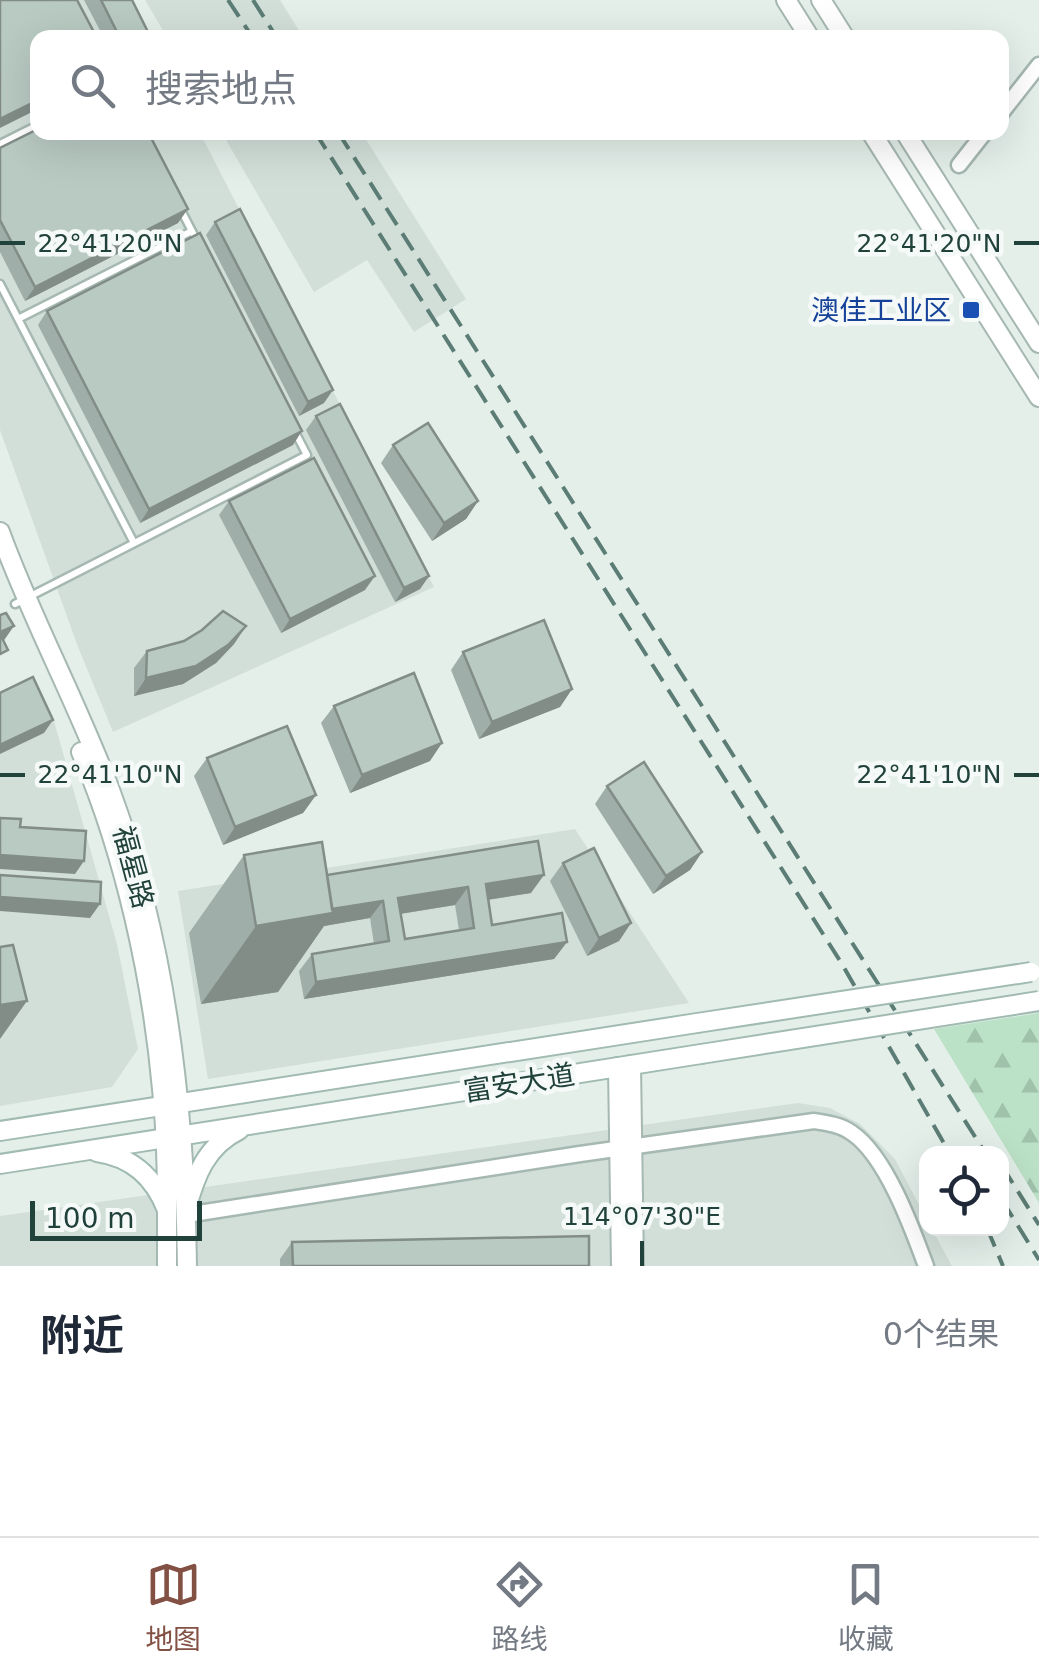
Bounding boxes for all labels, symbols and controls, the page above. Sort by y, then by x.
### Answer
search box [30,30,1009,140]
icon: search [65,58,120,113]
text: 搜索地点 [145,67,297,111]
text: 22°41'20"N [37,229,183,258]
text: 22°41'20"N [856,229,1002,258]
place label: 澳佳工业区 [811,294,951,327]
marker: 澳佳工业区 [960,299,982,321]
text: 22°41'10"N [37,760,183,789]
text: 22°41'10"N [856,760,1002,789]
street label: 福星路 [106,822,160,912]
street label: 富安大道 [461,1058,577,1108]
map controls [919,1146,1009,1236]
button: locate [919,1146,1009,1236]
scale bar [30,1196,202,1240]
text: 100 m [45,1202,135,1235]
text: 114°07'30"E [563,1202,721,1231]
text: 附近 [40,1311,124,1360]
text: 0个结果 [883,1315,999,1353]
tab: 地图 [145,1557,201,1657]
tab: 路线 [491,1557,548,1657]
tab: 收藏 [838,1557,894,1657]

